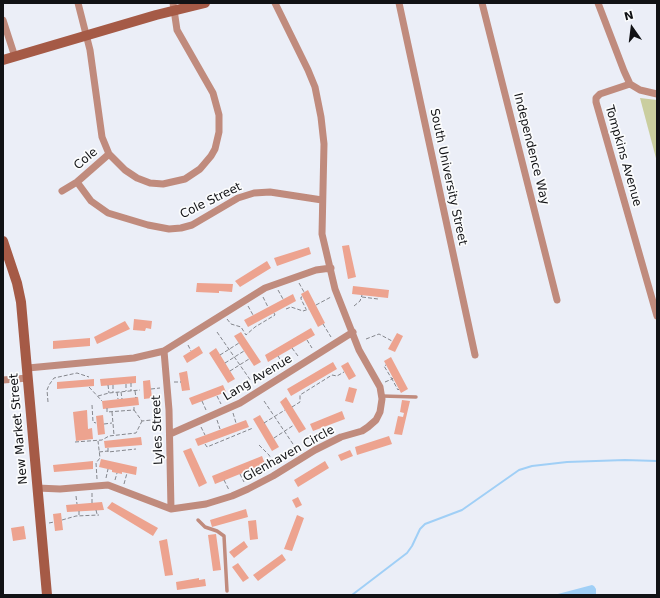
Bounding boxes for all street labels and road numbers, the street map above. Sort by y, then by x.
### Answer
street label: Independence Way [510,92,552,206]
street label: Tompkins Avenue [602,104,644,208]
street label: South University Street [426,107,470,247]
street label: Cole [71,145,101,173]
street label: Cole Street [178,180,244,222]
street label: Lang Avenue [221,352,295,404]
street label: New Market Street [7,373,31,485]
street label: Lyles Street [150,395,166,465]
street label: Glenhaven Circle [241,423,337,485]

